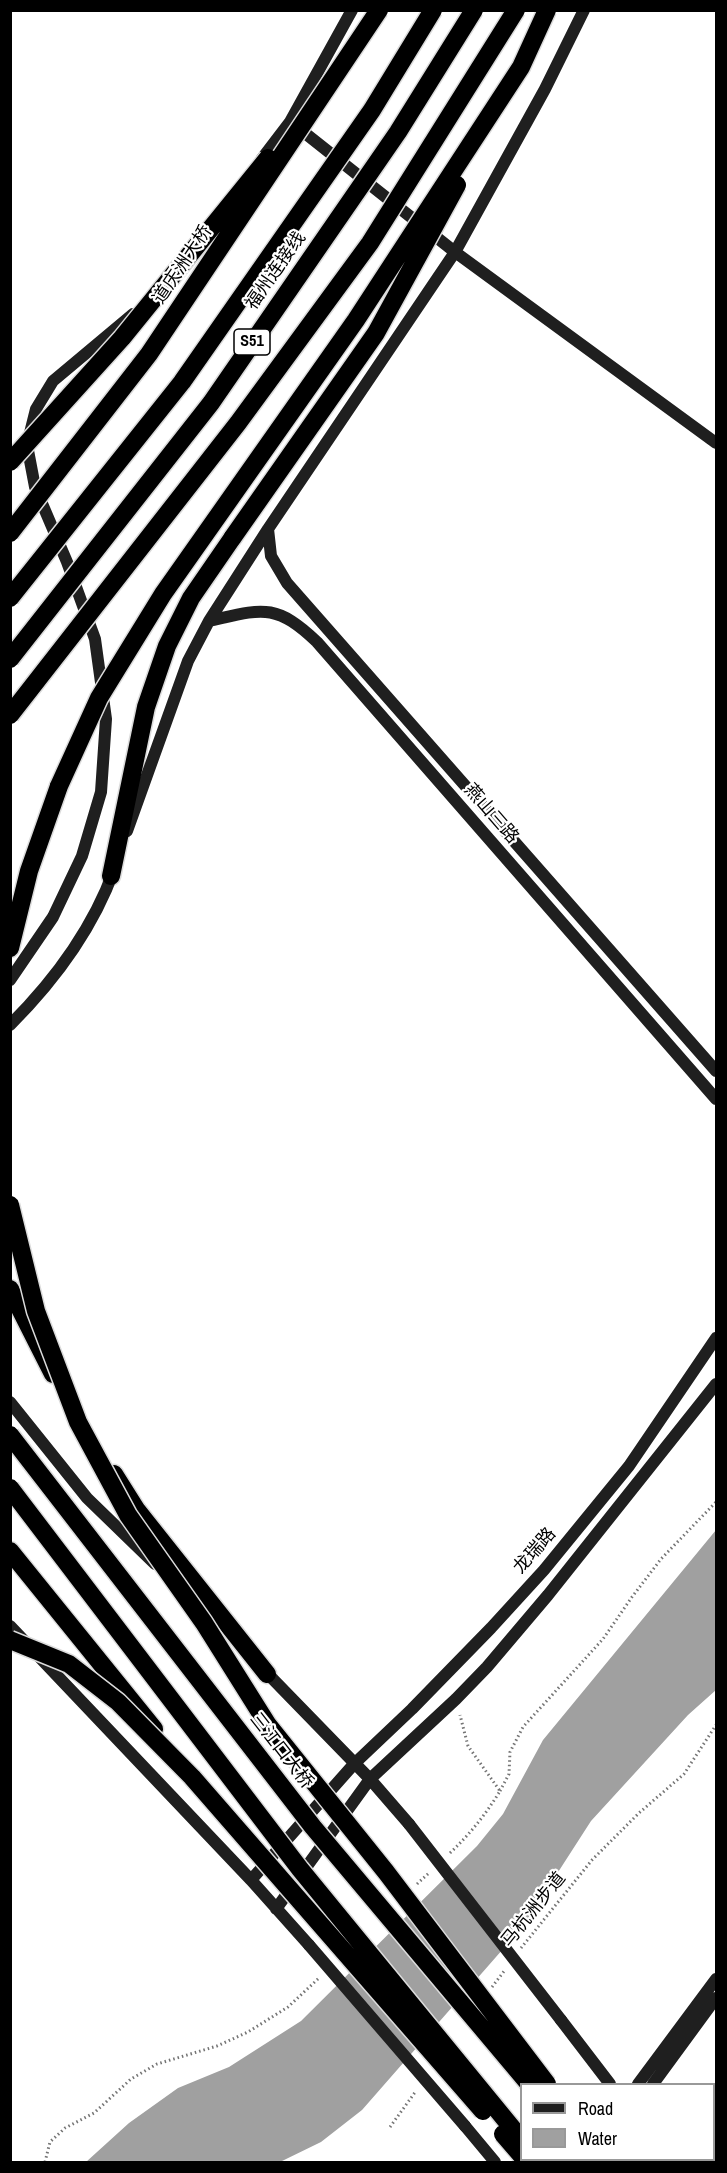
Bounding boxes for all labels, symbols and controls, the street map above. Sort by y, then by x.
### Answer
street label: 道庆洲大桥 [149,222,217,308]
street label: 福州连接线 [241,228,311,314]
road number: S51 [234,329,270,355]
street label: 燕山三路 [459,780,523,848]
street label: 龙瑞路 [509,1524,561,1578]
street label: 三江口大桥 [245,1709,317,1793]
street label: 马杭洲步道 [497,1868,571,1952]
legend [520,2083,715,2161]
text: Road [578,2096,613,2121]
text: Water [578,2126,617,2151]

